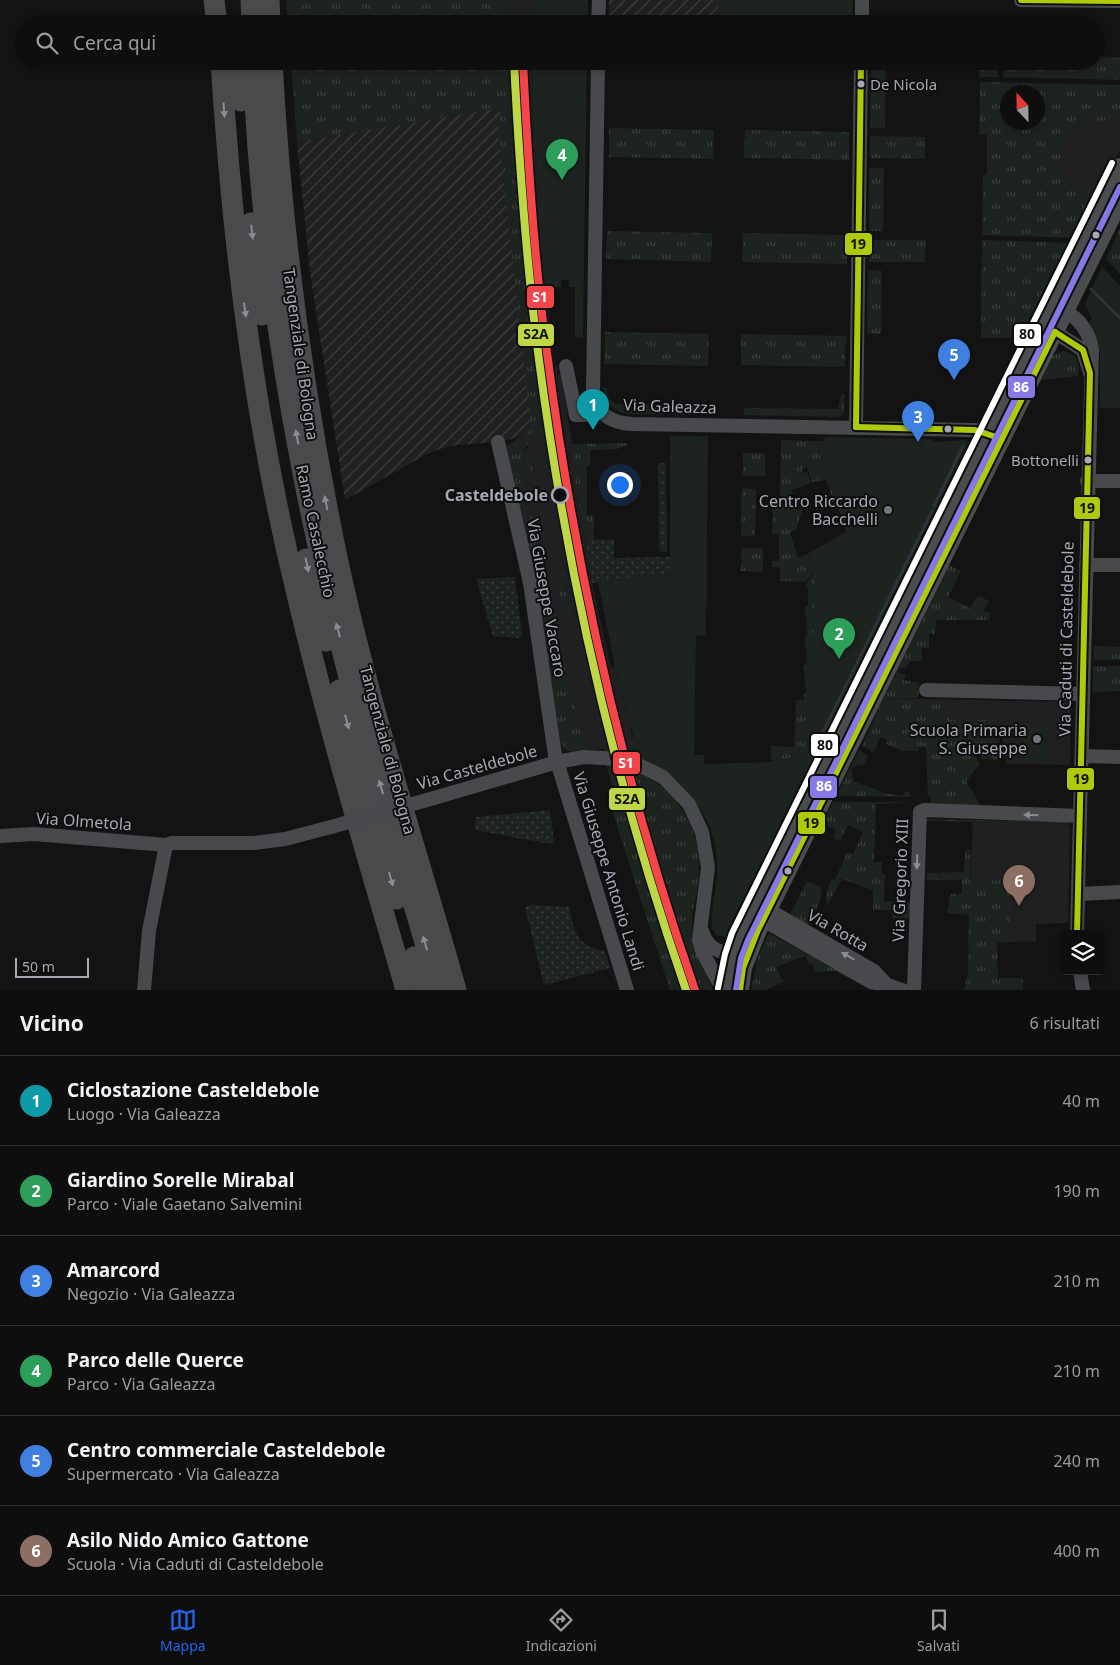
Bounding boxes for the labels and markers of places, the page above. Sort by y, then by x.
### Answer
place label: De Nicola [870,74,937,94]
marker: De Nicola [856,79,866,89]
pin: 4 [546,139,578,180]
unlabelled marker [1091,230,1101,240]
pin: 5 [938,339,970,380]
pin: 1 [577,389,609,430]
pin: 3 [902,401,934,442]
unlabelled marker [943,424,953,434]
place label: Bottonelli [1011,450,1079,470]
marker: Bottonelli [1083,455,1093,465]
place label: Casteldebole [445,484,548,506]
marker: Casteldebole [551,486,569,504]
place label: Centro Riccardo Bacchelli [759,490,878,530]
marker: Centro Riccardo Bacchelli [882,504,894,516]
pin: 2 [823,618,855,659]
place label: Scuola Primaria S. Giuseppe [910,719,1027,759]
marker: Scuola Primaria S. Giuseppe [1031,733,1043,745]
pin: 6 [1003,865,1035,906]
unlabelled marker [783,866,793,876]

